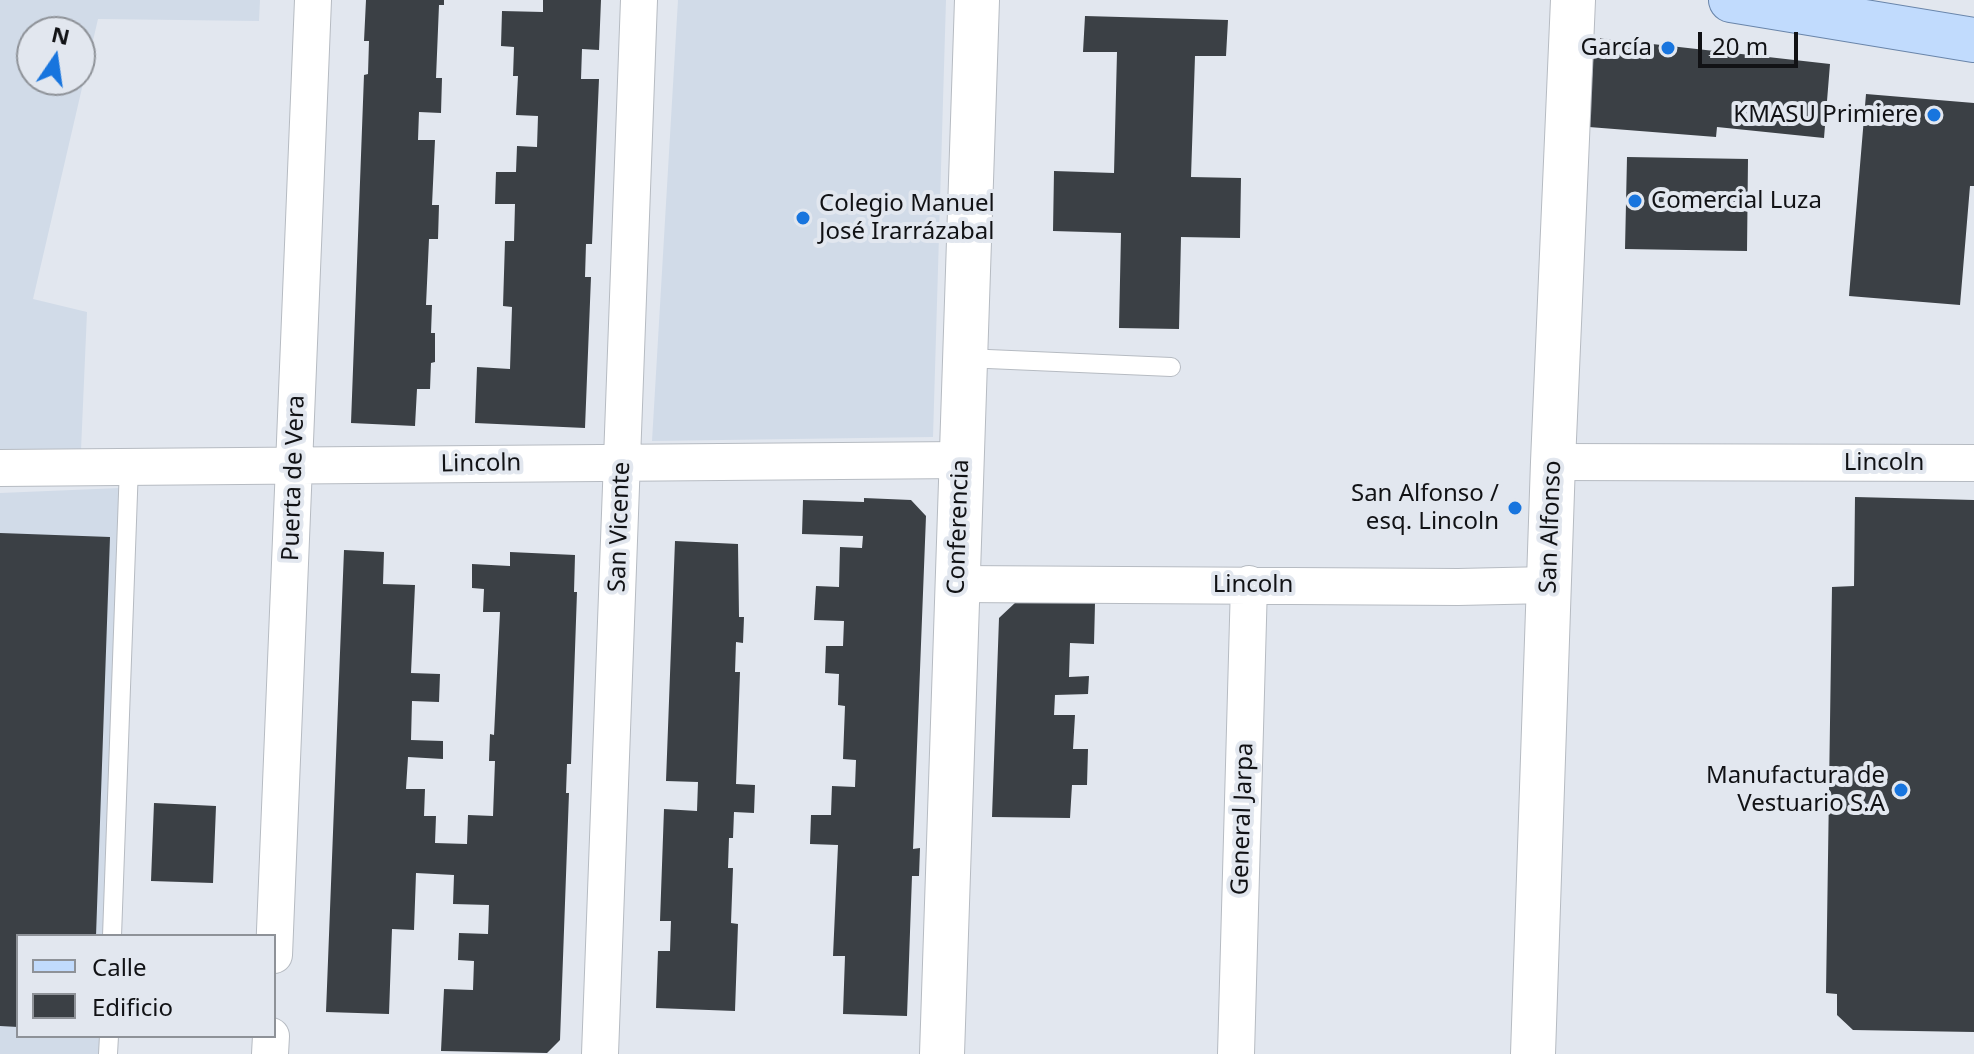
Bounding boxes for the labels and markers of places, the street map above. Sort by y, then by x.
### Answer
place label: García [1580,34,1652,62]
marker: García [1659,39,1677,57]
place label: KMASU Primiere [1733,101,1918,129]
marker: KMASU Primiere [1925,106,1943,124]
place label: Comercial Luza [1651,187,1822,215]
place label: Colegio Manuel José Irarrázabal [819,190,995,246]
marker: Comercial Luza [1626,192,1644,210]
marker: Colegio Manuel José Irarrázabal [794,209,812,227]
place label: San Alfonso / esq. Lincoln [1351,480,1499,536]
marker: San Alfonso / esq. Lincoln [1506,499,1524,517]
place label: Manufactura de Vestuario S.A [1706,762,1885,818]
marker: Manufactura de Vestuario S.A [1892,781,1910,799]

